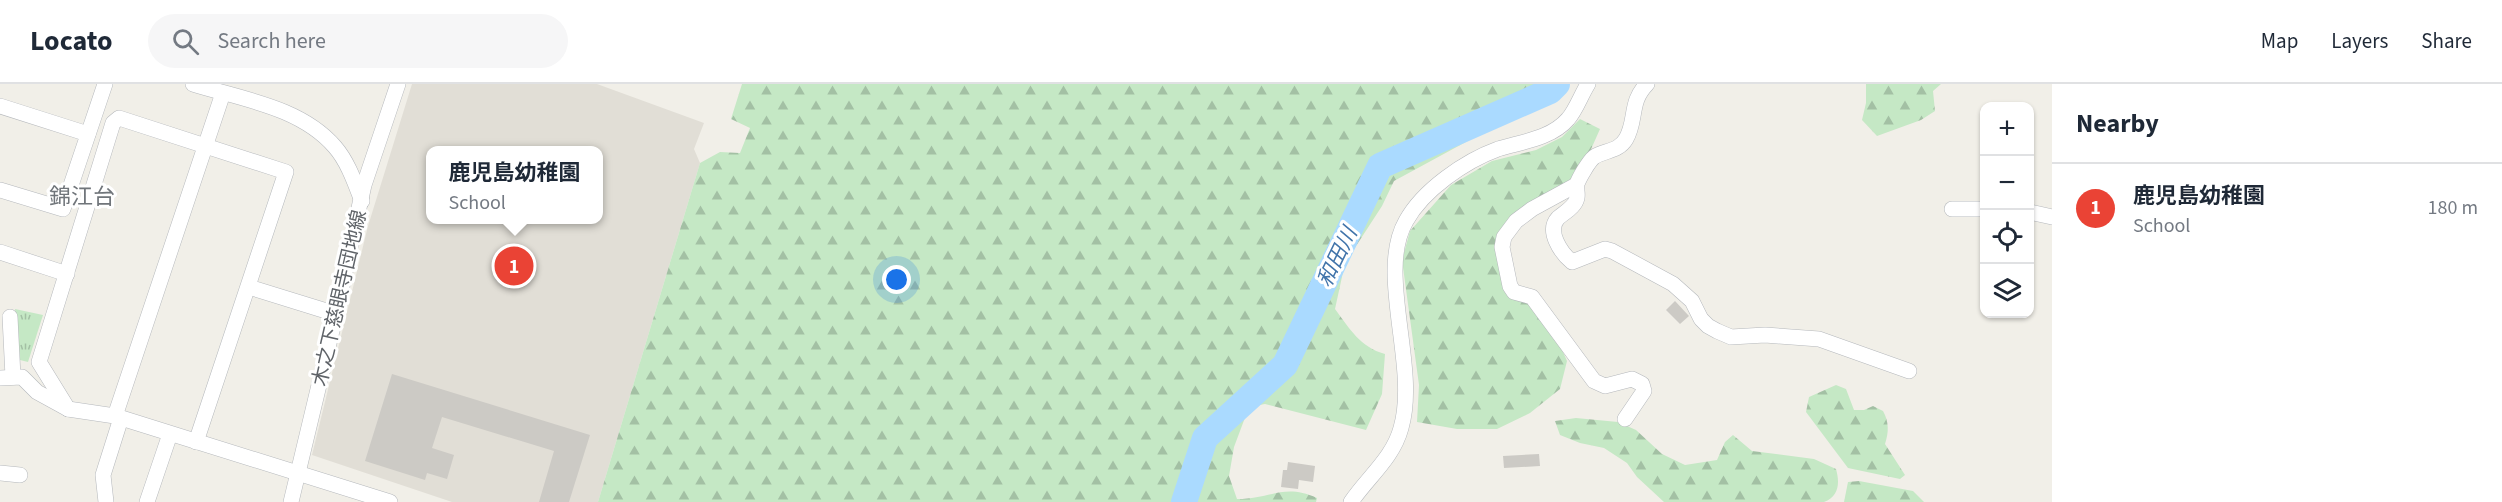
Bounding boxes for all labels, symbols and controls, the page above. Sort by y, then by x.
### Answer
search box [148,14,568,68]
text: Locato [30,21,112,61]
icon: search [169,25,202,58]
text: Search here [217,25,326,57]
text: Map [2261,26,2298,56]
text: Layers [2331,26,2388,56]
text: Share [2421,26,2472,56]
map controls [1980,102,2034,318]
button: + [1980,102,2034,156]
text: Nearby [2076,105,2159,142]
popup [426,146,603,224]
button: − [1980,156,2034,210]
text: 鹿児島幼稚園 [448,157,581,189]
text: 鹿児島幼稚園 [2133,180,2265,212]
district label: 錦江台 [49,181,115,213]
text: School [448,189,506,217]
text: 1 [2090,194,2101,222]
text: 180 m [2428,194,2478,222]
street label: 木之下慈眼寺団地線 [306,207,374,389]
button: locate [1980,210,2034,264]
text: School [2133,212,2190,240]
water label: 和田川 [1310,220,1365,292]
pin: 1 [494,244,534,288]
button: layers [1980,264,2034,318]
your location [882,265,911,294]

